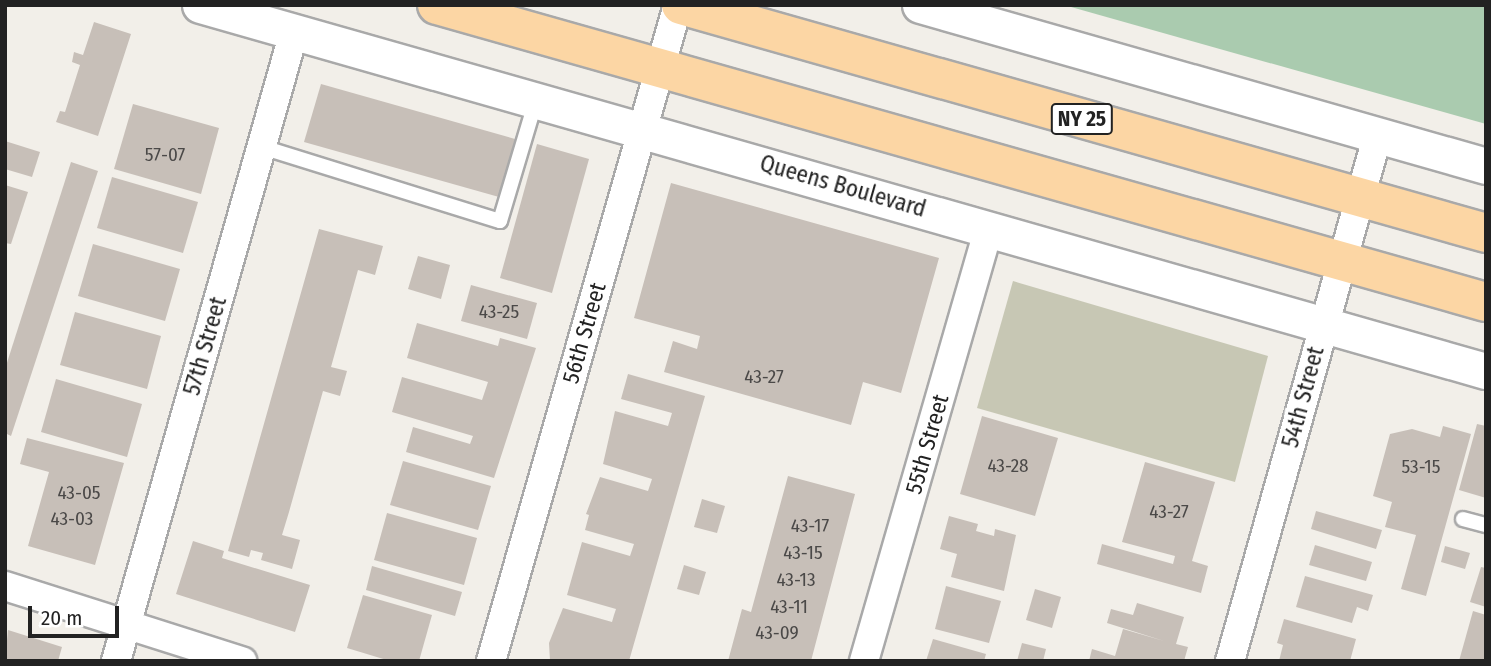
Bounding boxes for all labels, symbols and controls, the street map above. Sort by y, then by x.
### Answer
road number: NY 25 [1050,102,1114,136]
house number: 57-07 [145,144,185,166]
street label: Queens Boulevard [757,149,929,223]
street label: 56th Street [556,279,612,387]
street label: 57th Street [178,294,232,398]
house number: 43-25 [479,301,519,323]
street label: 54th Street [1276,344,1330,450]
house number: 43-27 [744,366,784,388]
street label: 55th Street [900,391,954,497]
house number: 43-28 [987,455,1029,477]
house number: 53-15 [1402,456,1440,478]
house number: 43-05 [57,482,101,504]
house number: 43-27 [1149,501,1189,523]
house number: 43-03 [51,508,93,530]
house number: 43-17 [791,515,829,537]
house number: 43-15 [783,542,823,564]
house number: 43-13 [776,569,816,591]
scale bar [32,592,122,636]
house number: 43-11 [770,596,808,618]
text: 20 m [41,605,82,631]
house number: 43-09 [755,622,799,644]

